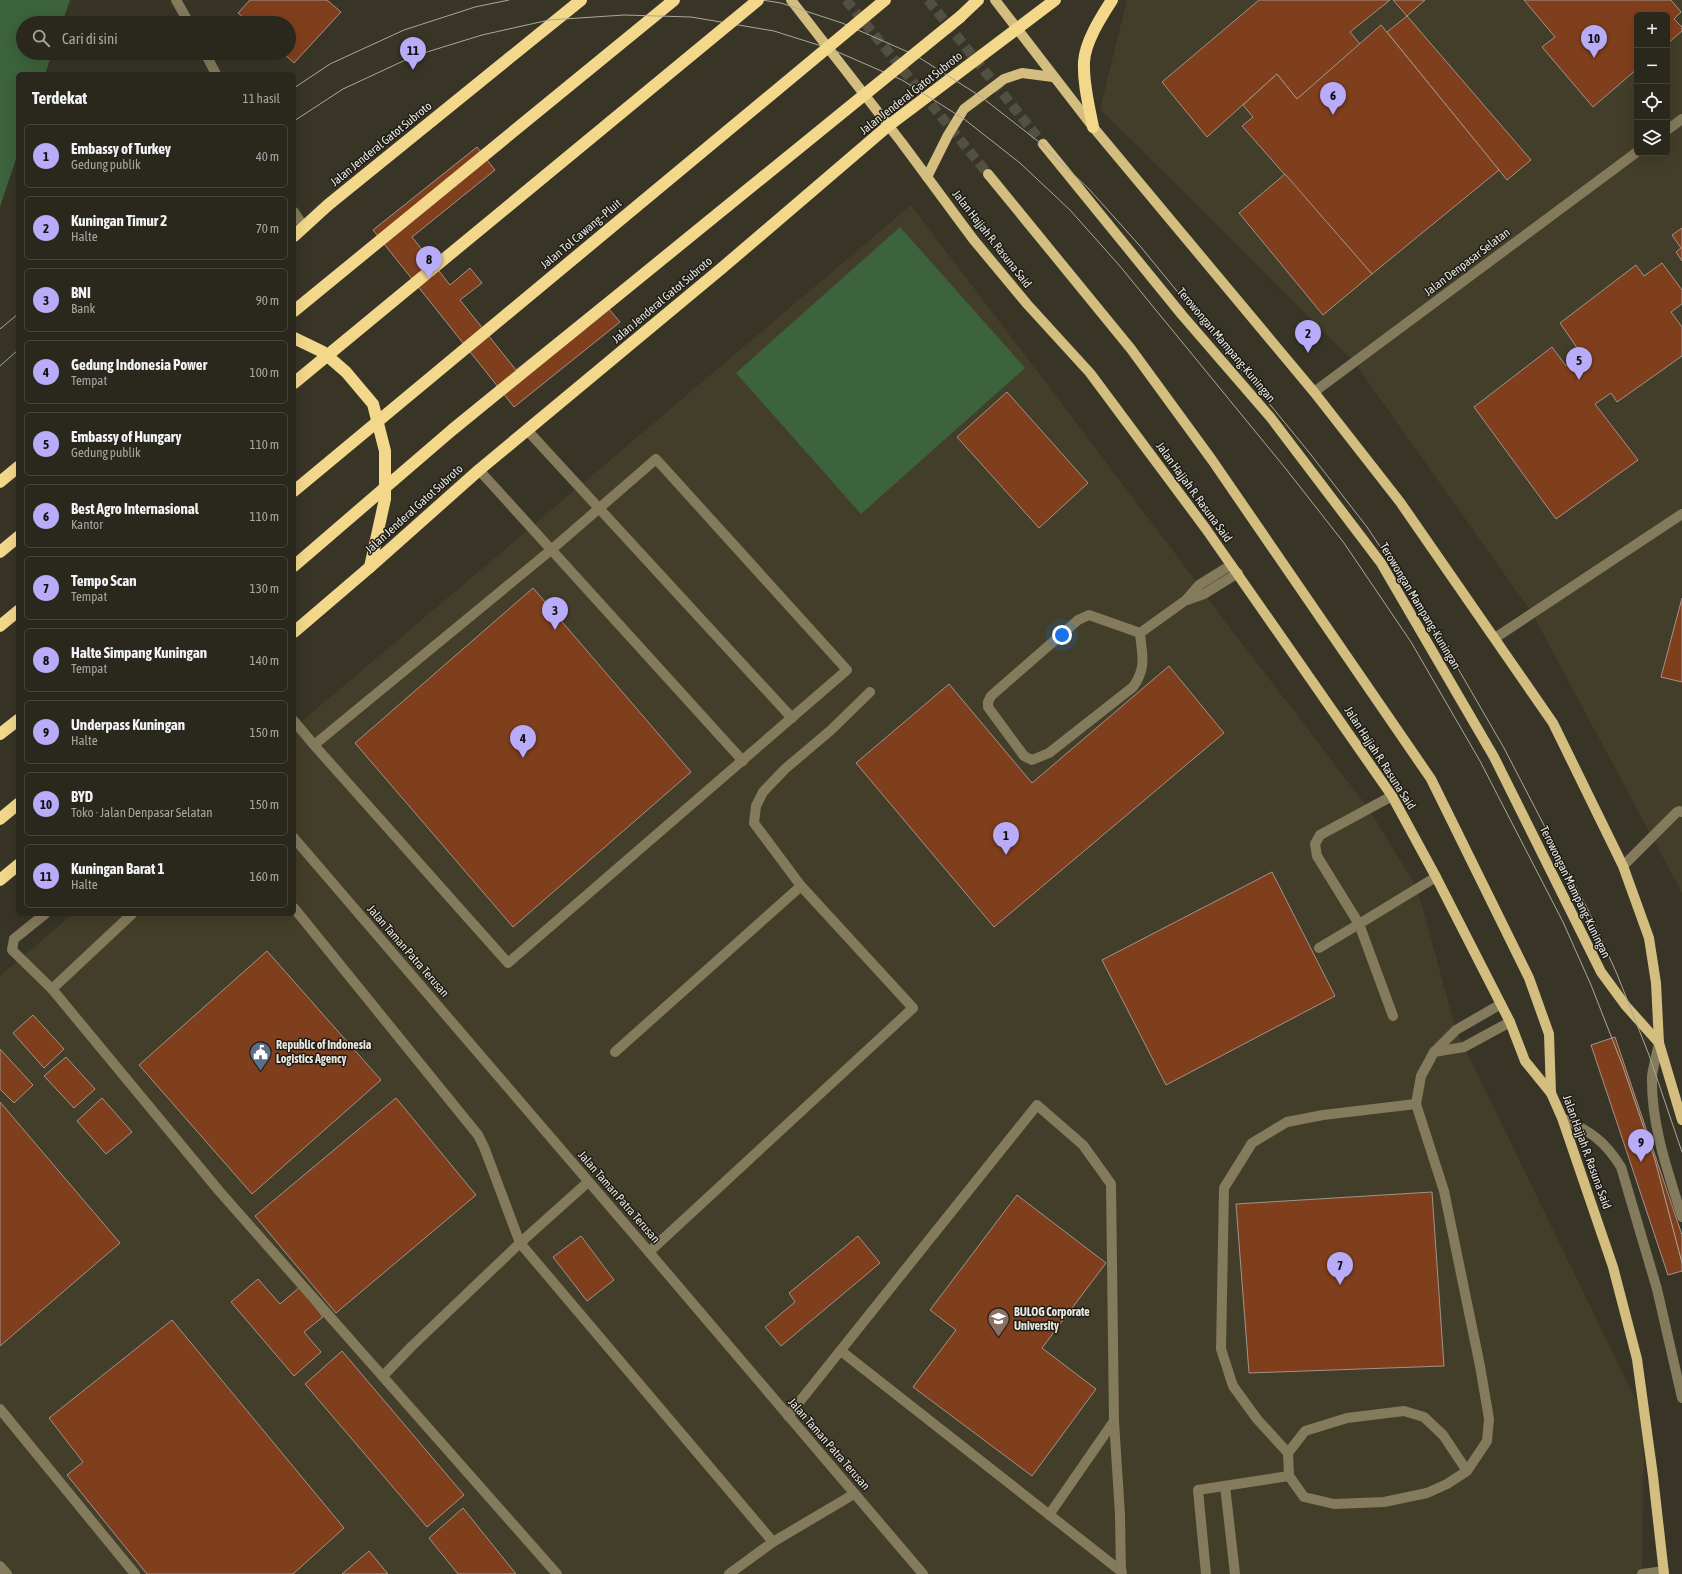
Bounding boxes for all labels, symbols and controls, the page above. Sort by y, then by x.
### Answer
map controls [1634,12,1670,156]
button: + [1634,12,1670,48]
search box [16,16,296,60]
pin: 10 [1581,25,1607,58]
icon: search [30,27,52,49]
text: Cari di sini [62,30,118,47]
pin: 11 [400,37,426,70]
street label: Jalan Jenderal Gatot Subroto [857,48,965,137]
button: − [1634,48,1670,84]
pin: 6 [1320,82,1346,115]
button: locate [1634,84,1670,120]
text: Terdekat [32,88,87,108]
text: 11 hasil [243,91,280,106]
street label: Jalan Jenderal Gatot Subroto [328,99,435,189]
button: layers [1634,120,1670,156]
text: Embassy of Turkey [71,140,171,157]
text: 1 [43,149,49,164]
text: 40 m [256,149,279,164]
text: Gedung publik [71,157,141,172]
street label: Jalan Hajjah R. Rasuna Said [949,187,1035,291]
street label: Jalan Tol Cawang–Pluit [538,196,625,272]
text: Kuningan Timur 2 [71,212,167,229]
text: 2 [43,221,49,236]
text: 70 m [256,221,279,236]
street label: Jalan Denpasar Selatan [1421,225,1513,299]
text: Halte [71,229,98,244]
pin: 8 [416,246,442,279]
street label: Jalan Jenderal Gatot Subroto [609,254,715,346]
text: BNI [71,284,91,301]
street label: Terowongan Mampang-Kuningan [1174,285,1278,405]
text: 3 [43,293,49,308]
text: 90 m [256,293,279,308]
text: Bank [71,301,95,316]
pin: 2 [1295,320,1321,353]
pin: 5 [1566,347,1592,380]
text: Gedung Indonesia Power [71,356,207,373]
text: 4 [43,365,49,380]
text: 100 m [250,365,279,380]
text: Tempat [71,373,107,388]
text: Embassy of Hungary [71,428,181,445]
text: 5 [43,437,49,452]
text: 110 m [250,437,279,452]
street label: Jalan Hajjah R. Rasuna Said [1153,439,1235,545]
text: Gedung publik [71,445,141,460]
street label: Jalan Jenderal Gatot Subroto [362,461,466,556]
text: Best Agro Internasional [71,500,199,517]
text: 6 [43,509,49,524]
text: 110 m [250,509,279,524]
text: Kantor [71,517,103,532]
street label: Terowongan Mampang-Kuningan [1377,540,1463,672]
text: Tempo Scan [71,572,137,589]
text: 7 [43,581,49,596]
text: 130 m [250,581,279,596]
text: Tempat [71,589,107,604]
pin: 3 [542,597,568,630]
your location [1052,625,1072,645]
text: Halte Simpang Kuningan [71,644,207,661]
text: 8 [43,653,49,668]
text: 140 m [250,653,279,668]
text: Tempat [71,661,107,676]
street label: Jalan Hajjah R. Rasuna Said [1341,704,1419,812]
text: Underpass Kuningan [71,716,185,733]
text: 9 [43,725,49,740]
text: 150 m [250,725,279,740]
pin: 4 [510,725,536,758]
text: Halte [71,733,98,748]
text: BYD [71,788,93,805]
text: 10 [40,797,52,812]
text: 150 m [250,797,279,812]
text: Toko · Jalan Denpasar Selatan [71,805,213,820]
pin: 1 [993,822,1019,855]
street label: Terowongan Mampang-Kuningan [1537,824,1613,960]
text: Kuningan Barat 1 [71,860,165,877]
text: 11 [40,869,52,884]
text: 160 m [250,869,279,884]
text: Halte [71,877,98,892]
street label: Jalan Taman Patra Terusan [364,902,452,1000]
place label: Republic of Indonesia Logistics Agency [276,1038,372,1066]
public building icon: Republic of Indonesia Logistics Agency [247,1039,273,1072]
street label: Jalan Hajjah R. Rasuna Said [1560,1093,1614,1211]
pin: 9 [1628,1129,1654,1162]
street label: Jalan Taman Patra Terusan [575,1148,663,1246]
pin: 7 [1327,1252,1353,1285]
place label: BULOG Corporate University [1014,1305,1090,1333]
school or university icon: BULOG Corporate University [986,1306,1012,1339]
street label: Jalan Taman Patra Terusan [785,1395,873,1493]

